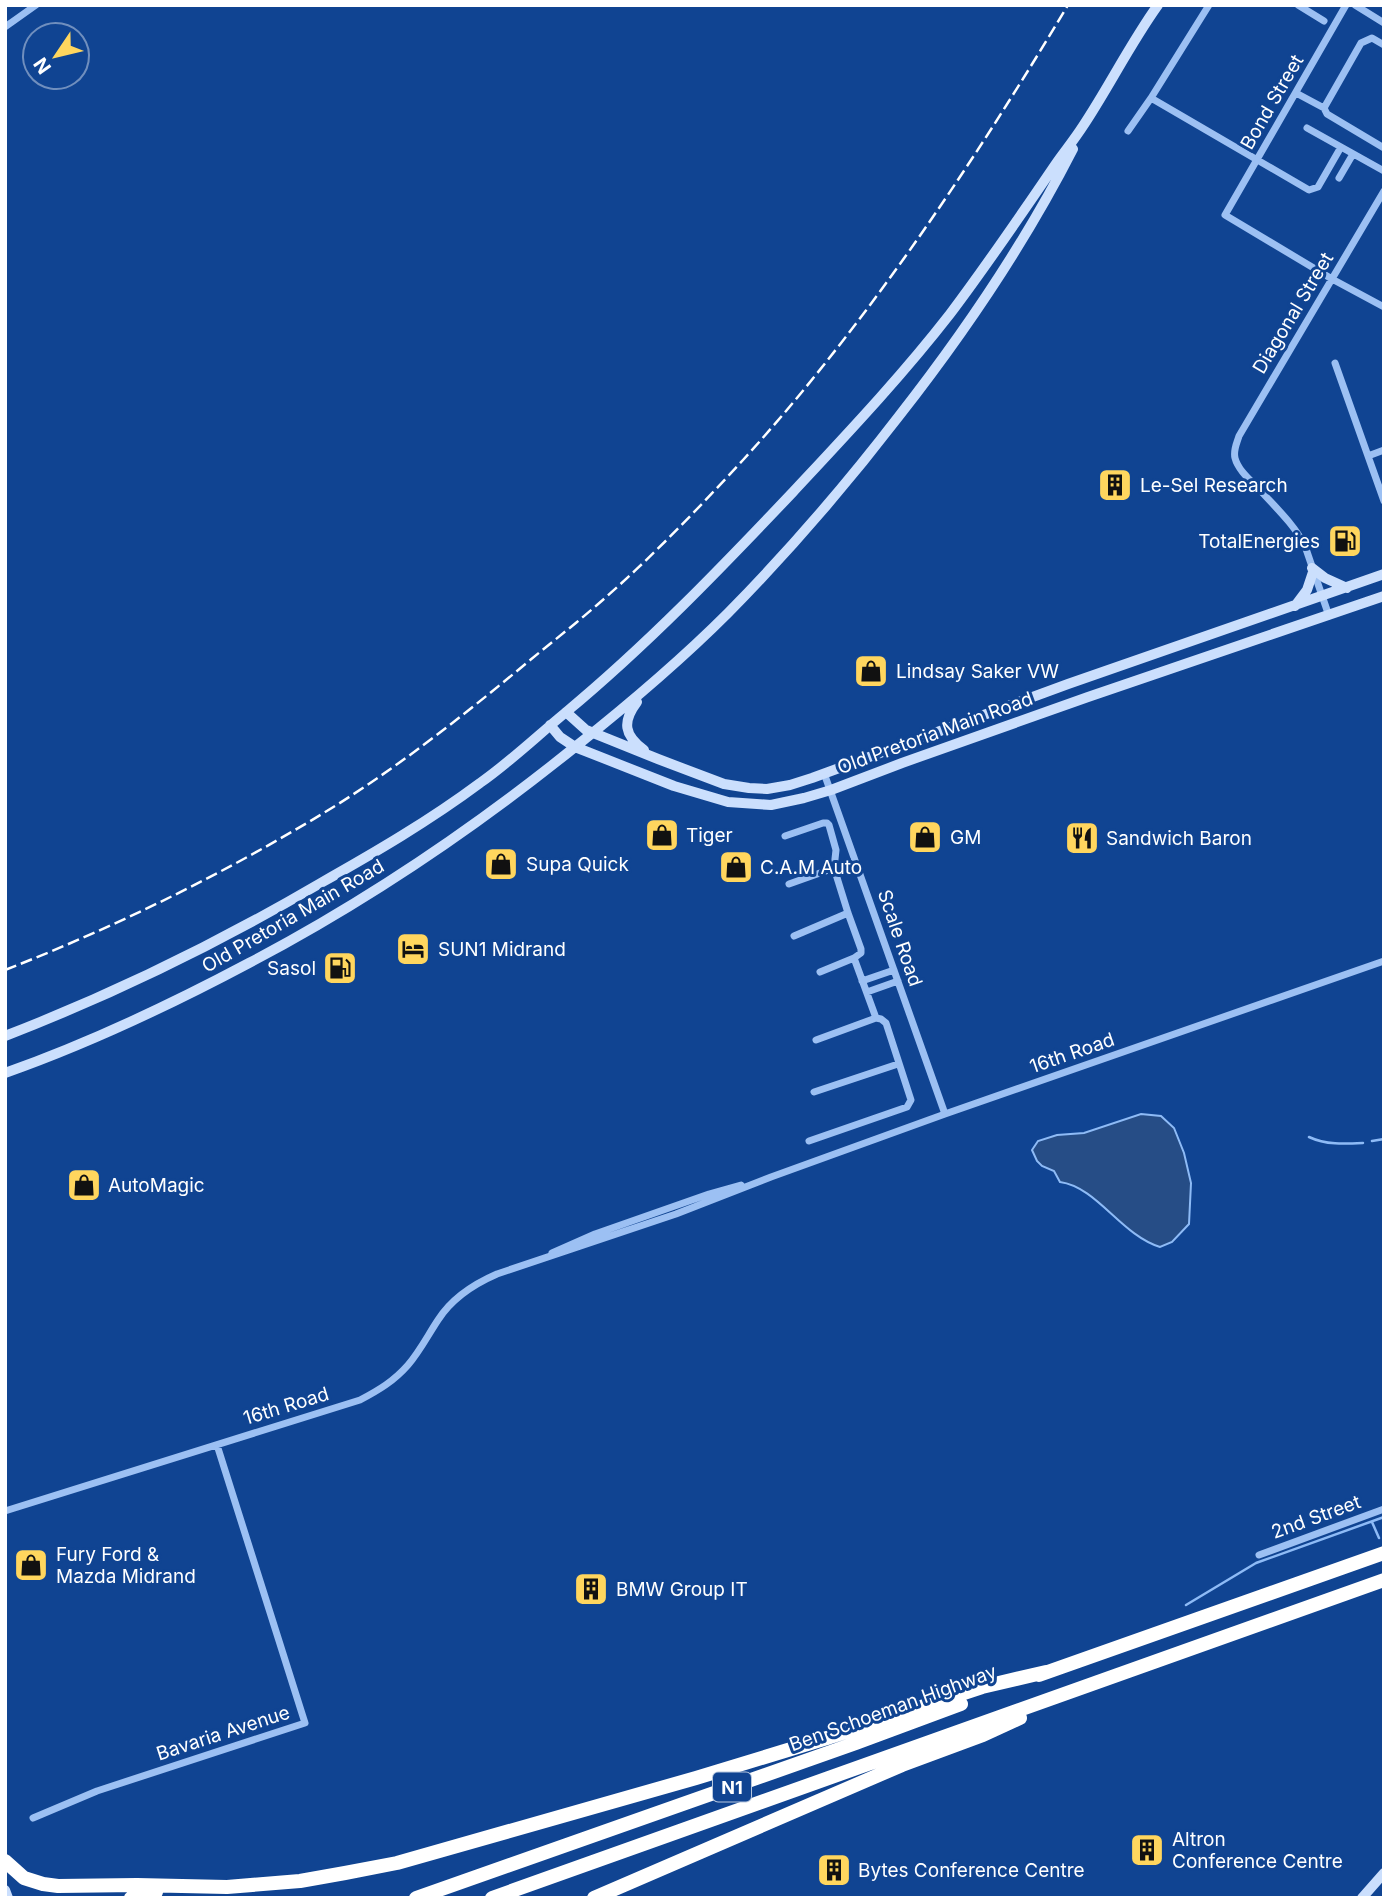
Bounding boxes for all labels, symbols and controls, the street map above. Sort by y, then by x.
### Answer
north arrow [21,21,91,91]
street label: Bond Street [1236,50,1308,154]
text: N [29,53,56,78]
street label: Diagonal Street [1248,248,1338,378]
building icon: Le-Sel Research [1096,466,1134,504]
place label: Le-Sel Research [1140,474,1288,497]
fuel station icon: TotalEnergies [1326,522,1364,560]
place label: TotalEnergies [1198,530,1320,553]
shop icon: Lindsay Saker VW [852,652,890,690]
place label: Lindsay Saker VW [896,660,1059,683]
street label: Old Pretoria Main Road [834,687,1036,779]
shop icon: Tiger [643,816,681,854]
shop icon: GM [906,818,944,856]
restaurant icon: Sandwich Baron [1063,819,1101,857]
place label: Tiger [686,824,733,847]
place label: GM [950,826,981,849]
place label: Sandwich Baron [1106,827,1252,850]
shop icon: Supa Quick [482,845,520,883]
shop icon: C.A.M Auto [717,848,755,886]
place label: Supa Quick [526,853,629,876]
street label: Old Pretoria Main Road [198,854,388,978]
place label: C.A.M Auto [760,856,862,879]
street label: Scale Road [873,887,927,989]
hotel icon: SUN1 Midrand [394,930,432,968]
place label: SUN1 Midrand [438,938,566,961]
fuel station icon: Sasol [321,949,359,987]
place label: Sasol [267,957,316,980]
street label: 16th Road [1027,1028,1117,1078]
shop icon: AutoMagic [65,1166,103,1204]
place label: AutoMagic [108,1174,205,1197]
street label: 16th Road [240,1382,332,1430]
street label: 2nd Street [1268,1490,1364,1544]
place label: Fury Ford & Mazda Midrand [56,1543,196,1588]
shop icon: Fury Ford & Mazda Midrand [12,1546,50,1584]
building icon: BMW Group IT [572,1570,610,1608]
place label: BMW Group IT [616,1578,748,1601]
street label: Ben Schoeman Highway [786,1660,1000,1756]
street label: Bavaria Avenue [153,1701,293,1765]
road number: N1 [713,1772,751,1801]
place label: Altron Conference Centre [1172,1828,1343,1873]
building icon: Altron Conference Centre [1128,1831,1166,1869]
building icon: Bytes Conference Centre [815,1851,853,1889]
place label: Bytes Conference Centre [858,1859,1085,1882]

